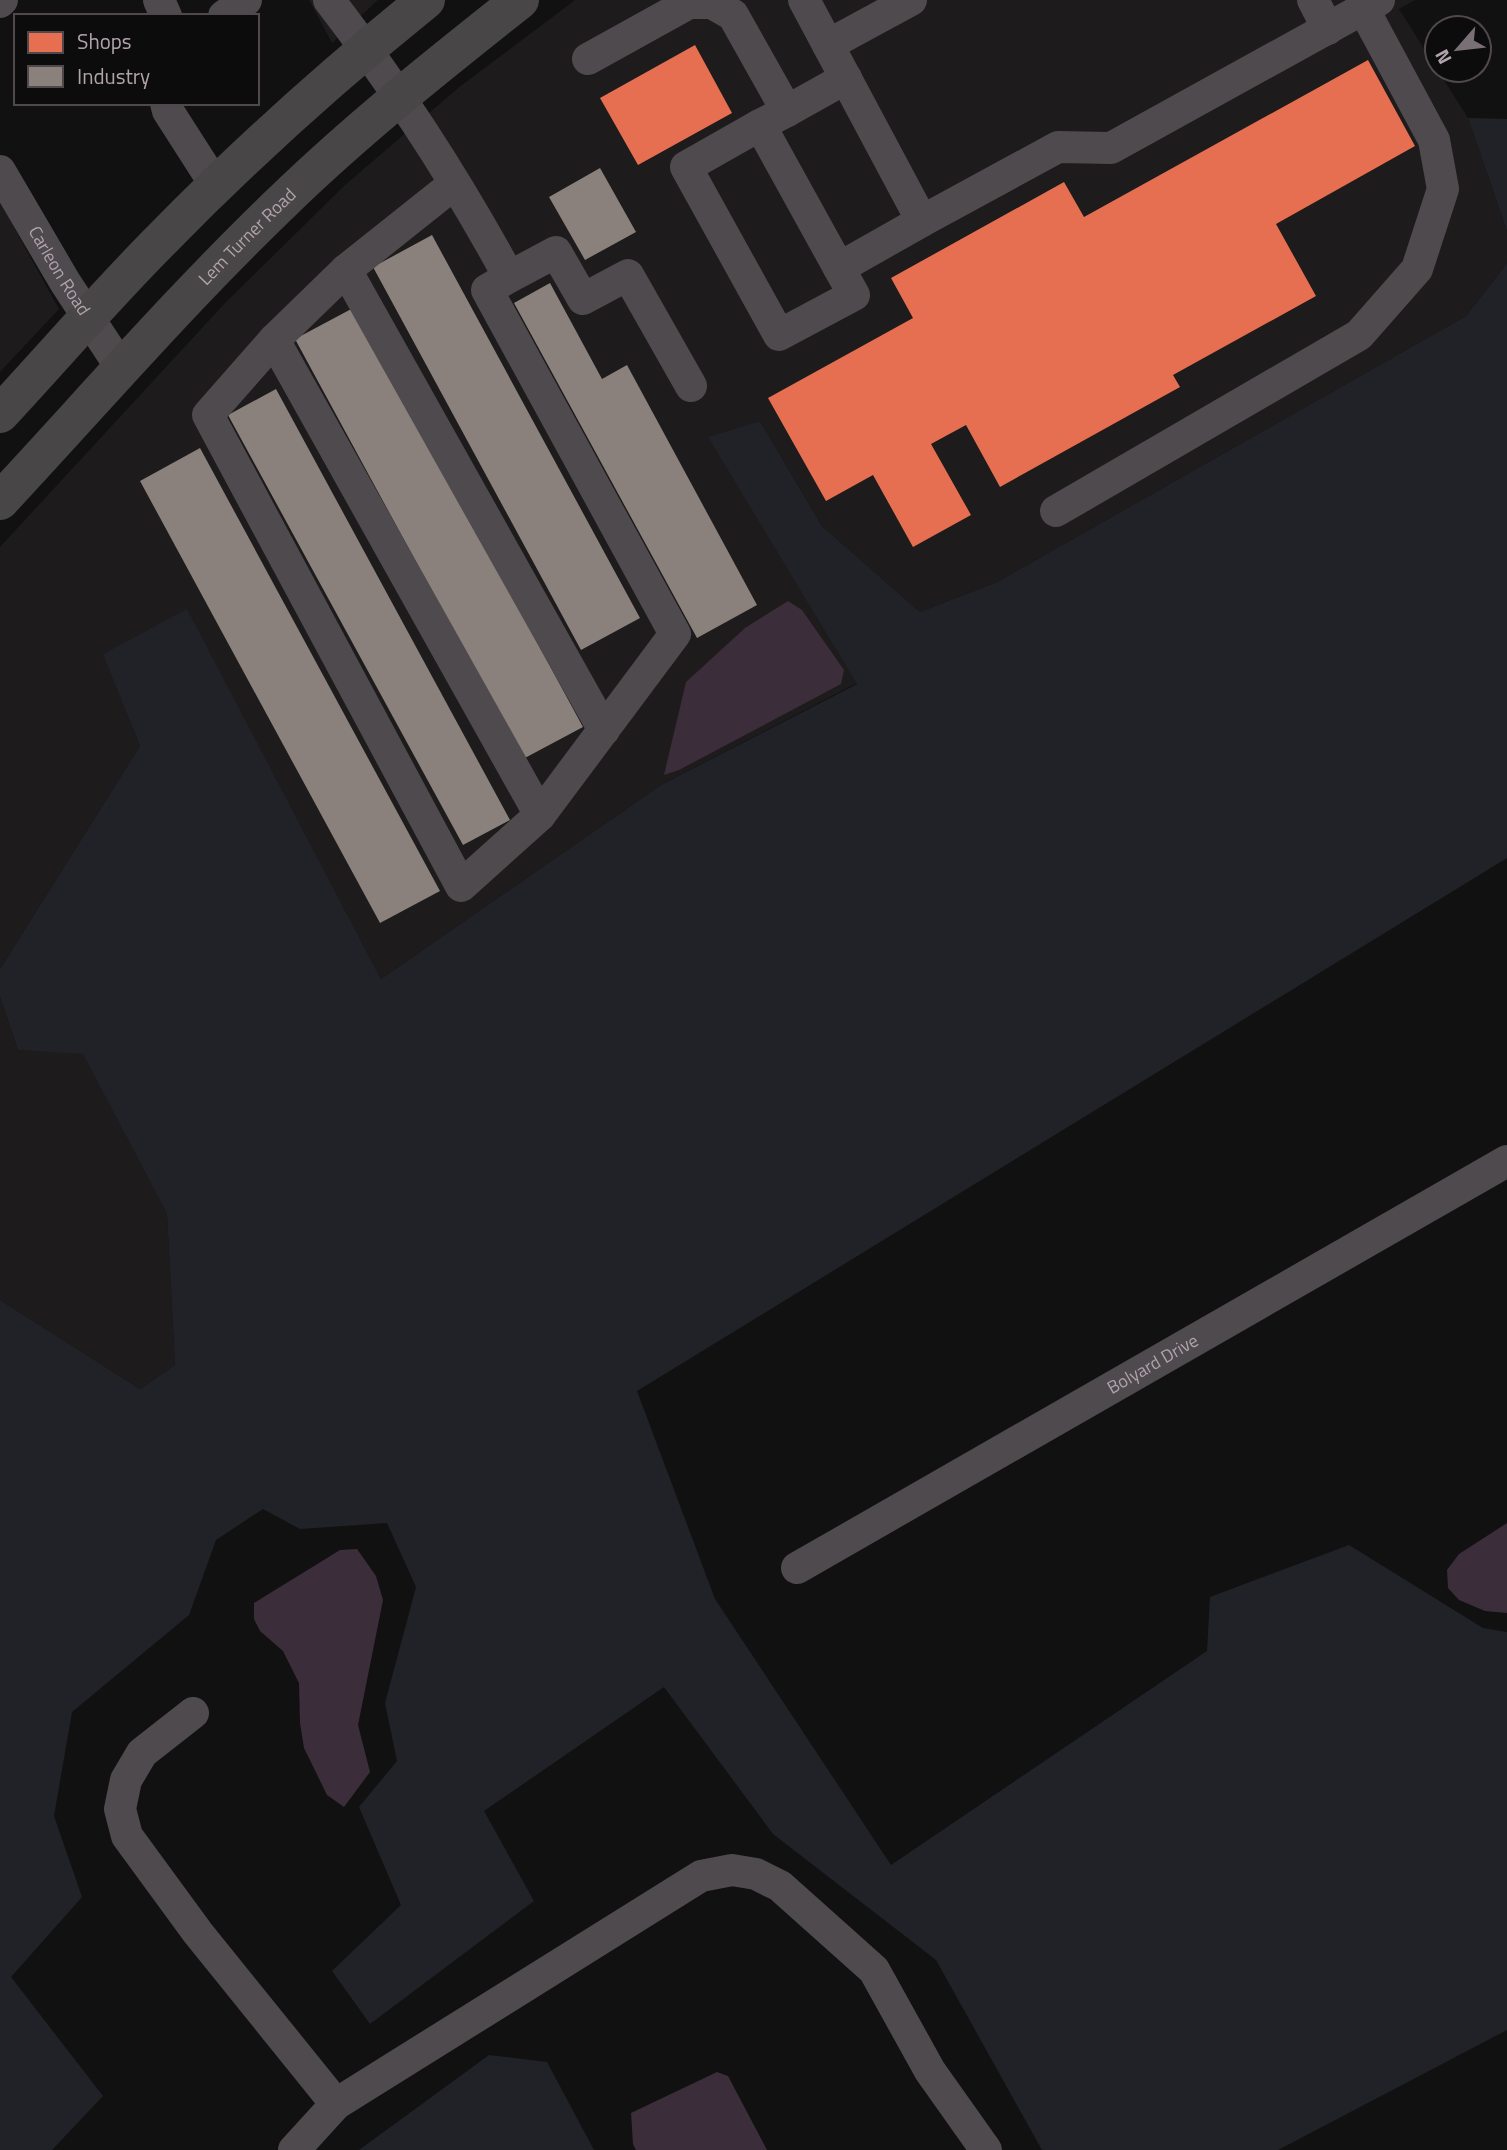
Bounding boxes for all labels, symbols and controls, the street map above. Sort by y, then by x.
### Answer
legend [14,14,259,105]
north arrow [1423,14,1493,84]
text: Shops [77,25,132,57]
text: N [1427,45,1458,70]
text: Industry [77,60,150,92]
street label: Lem Turner Road [192,181,302,291]
street label: Carleon Road [22,221,97,321]
street label: Bolyard Drive [1102,1327,1203,1401]

